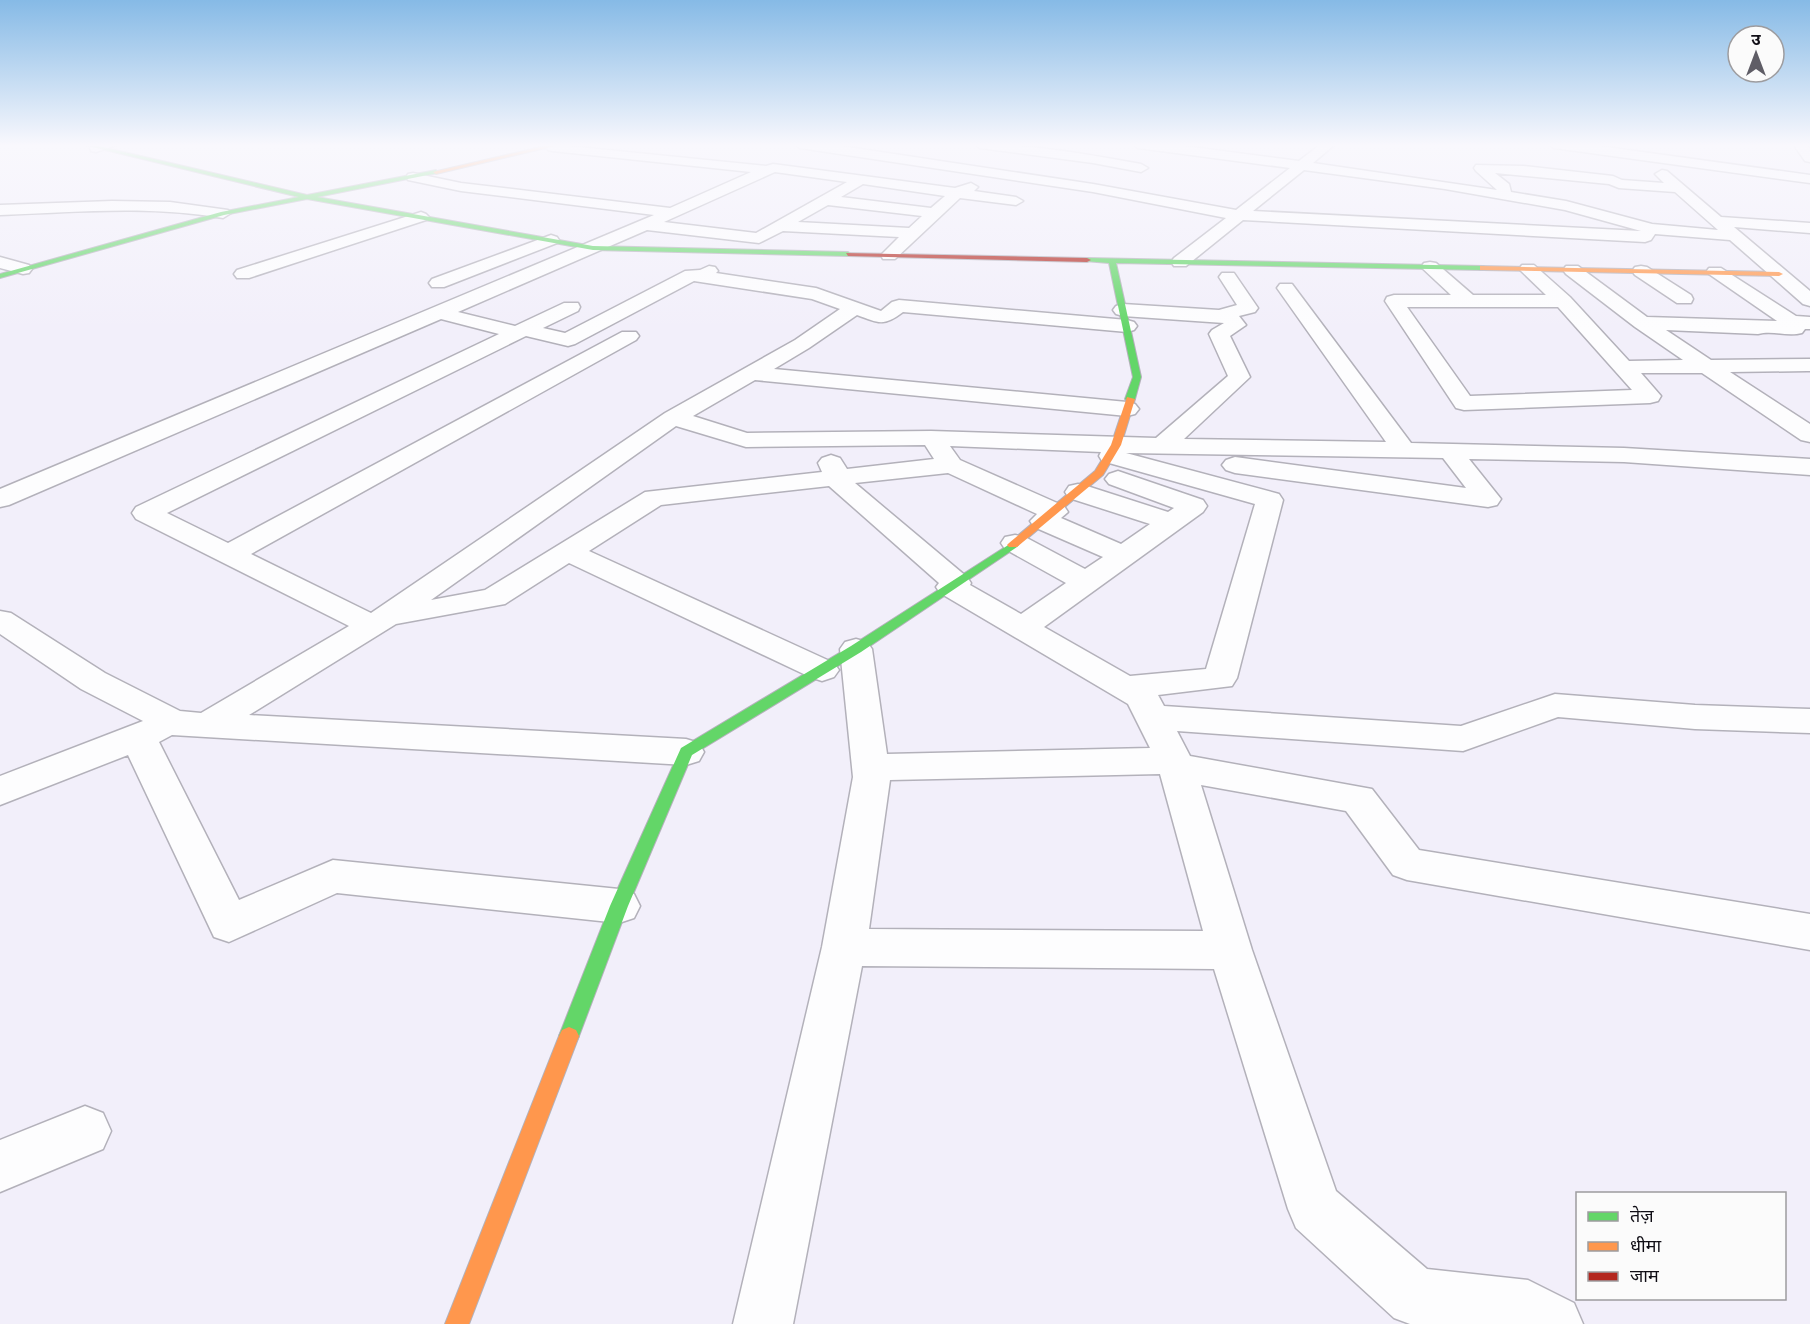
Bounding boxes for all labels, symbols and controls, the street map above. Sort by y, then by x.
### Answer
north arrow [1726,24,1786,84]
text: उ [1751,30,1761,49]
legend [1576,1192,1786,1300]
text: तेज़ [1630,1205,1654,1227]
text: धीमा [1630,1235,1661,1257]
text: जाम [1630,1265,1660,1287]

